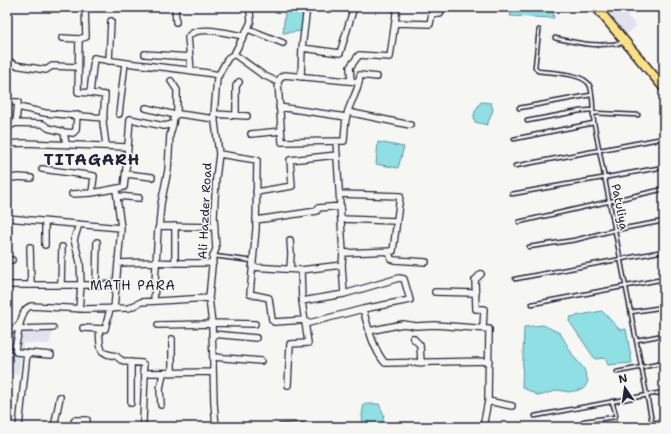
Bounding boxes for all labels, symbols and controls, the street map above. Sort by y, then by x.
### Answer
district label: TITAGARH [44,149,140,170]
street label: Ali Hazder Road [194,162,216,260]
street label: Patuliya [608,182,632,232]
district label: MATH PARA [90,277,176,294]
north arrow [605,368,645,408]
text: N [617,370,629,387]

